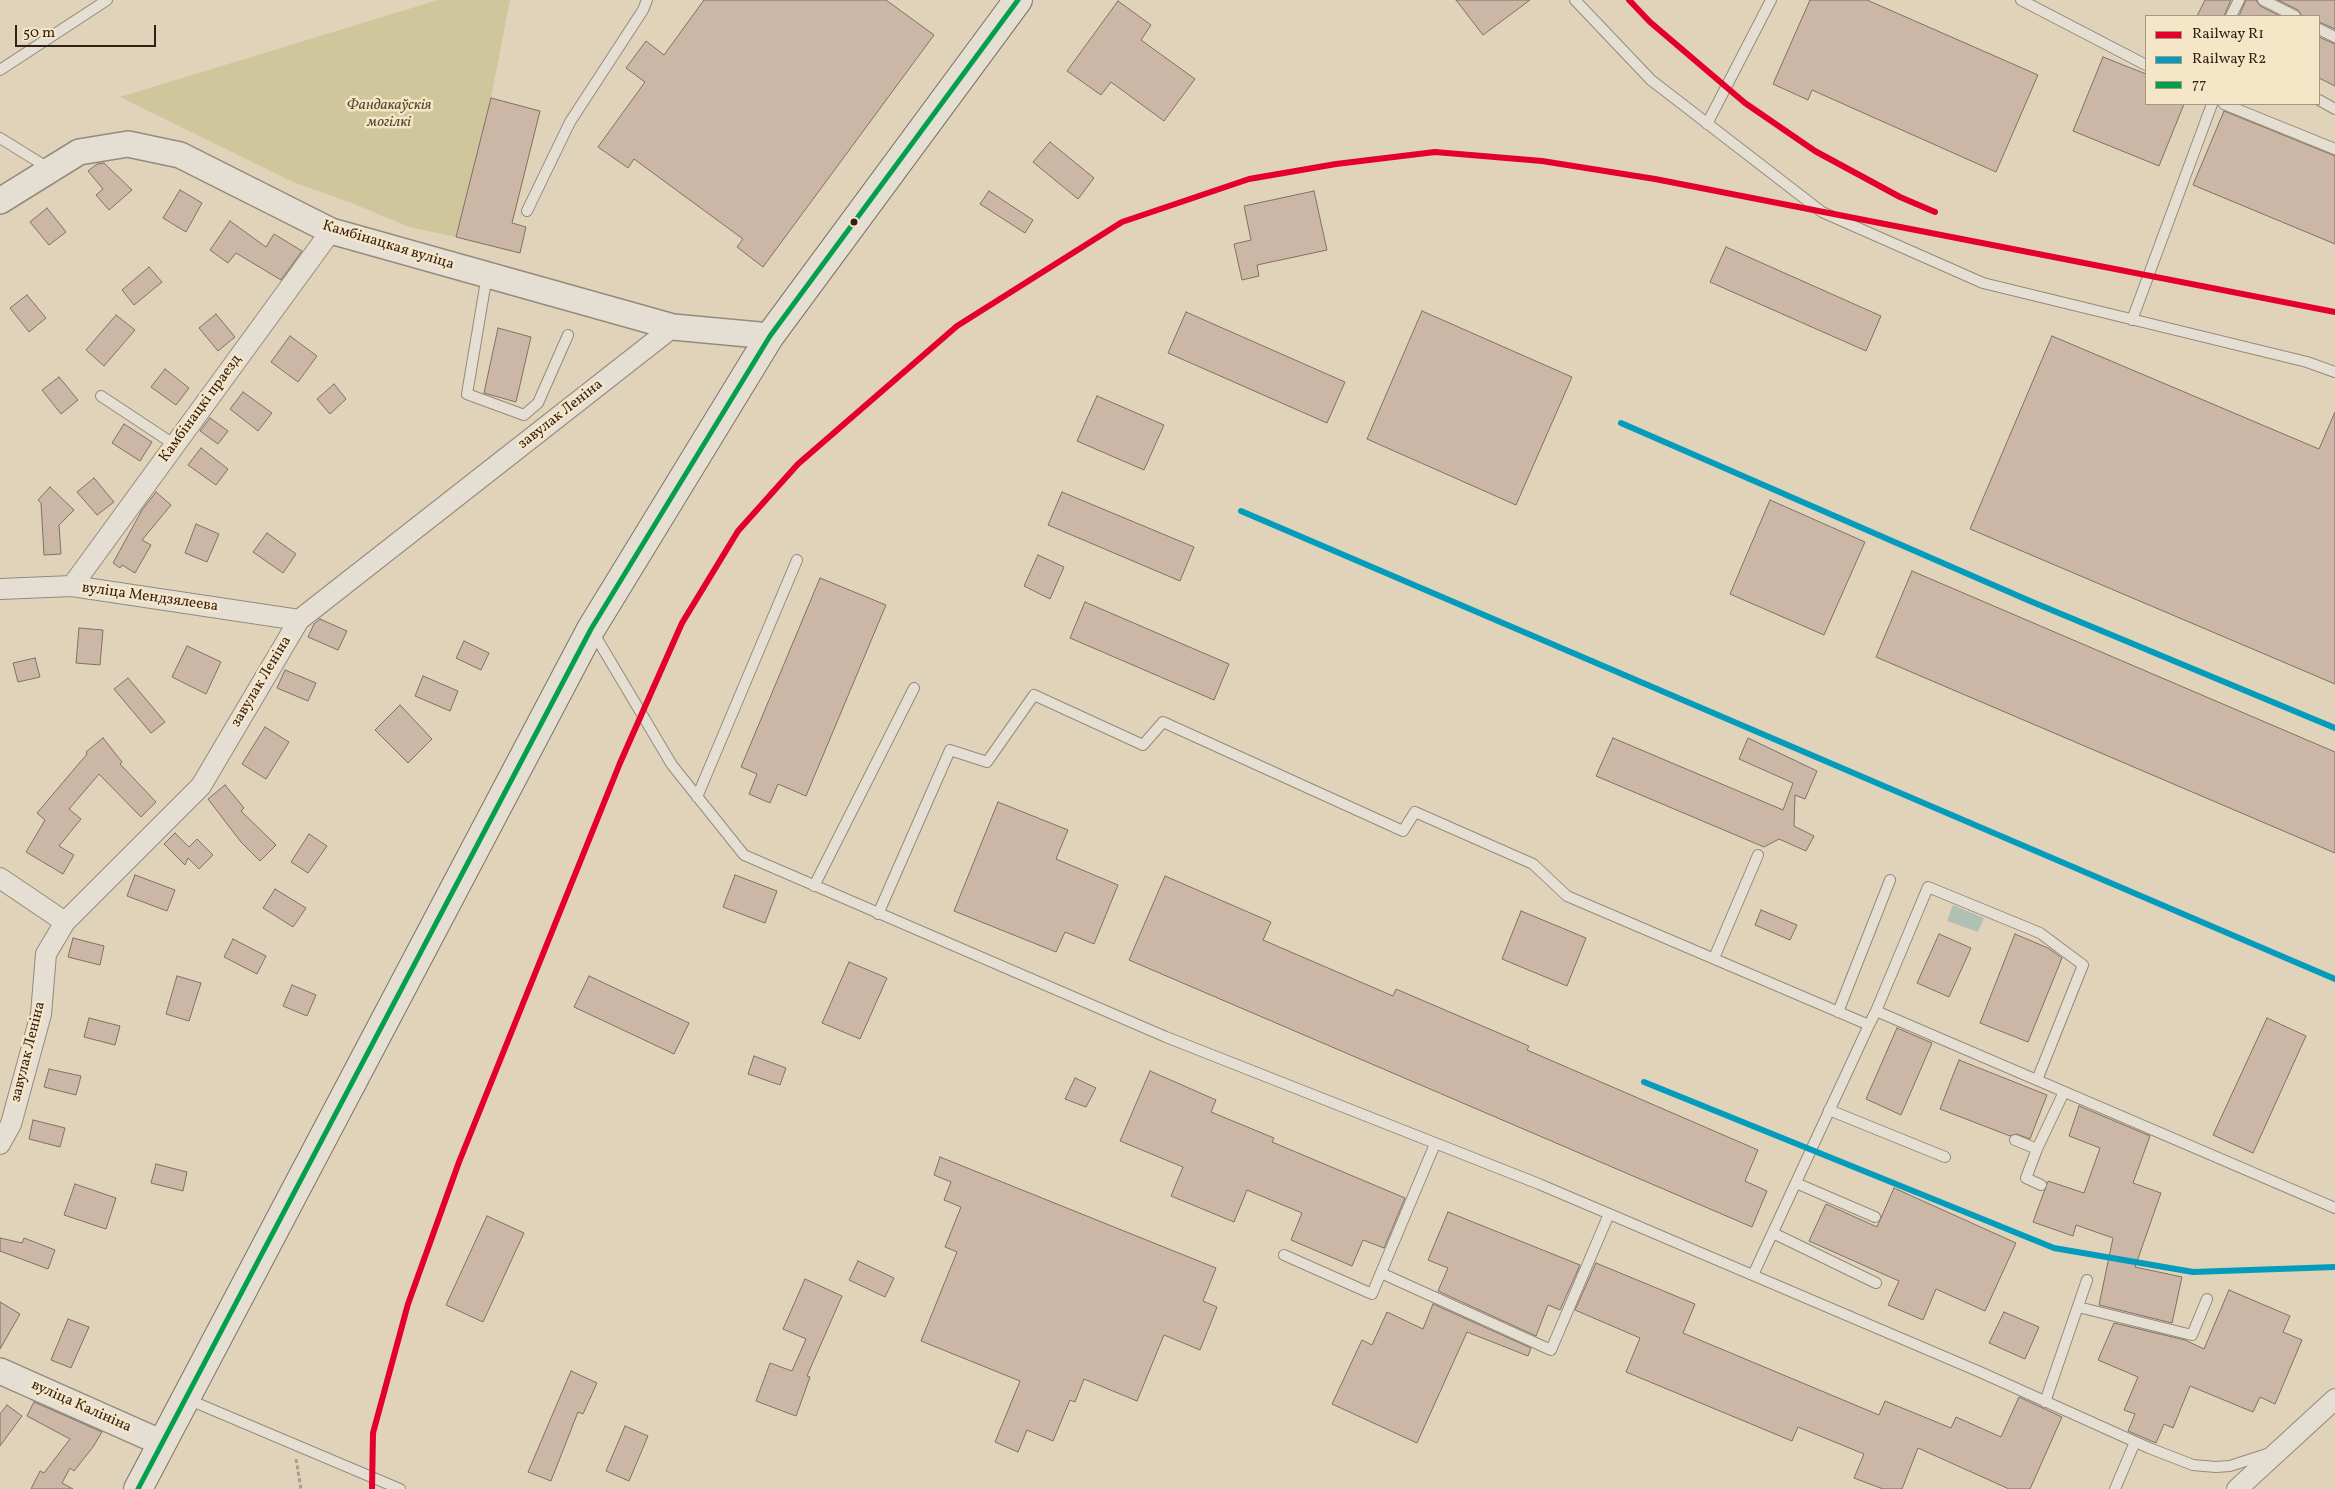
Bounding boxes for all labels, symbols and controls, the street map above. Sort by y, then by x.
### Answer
scale bar [18,15,159,47]
legend [2145,15,2320,105]
text: 50 m [23,23,55,44]
text: Railway R1 [2192,24,2264,45]
text: Railway R2 [2192,49,2266,70]
text: 77 [2192,74,2207,95]
park label: Фандакаўскія могілкі [347,97,431,132]
street label: Камбінацкая вуліца [320,217,456,275]
unlabelled marker [849,217,859,227]
street label: Камбінацкі праезд [156,352,246,466]
street label: завулак Леніна [515,376,607,454]
street label: вуліца Мендзялеева [81,580,219,616]
street label: завулак Леніна [228,633,296,731]
street label: завулак Леніна [8,1000,50,1104]
street label: вуліца Калініна [28,1377,134,1437]

